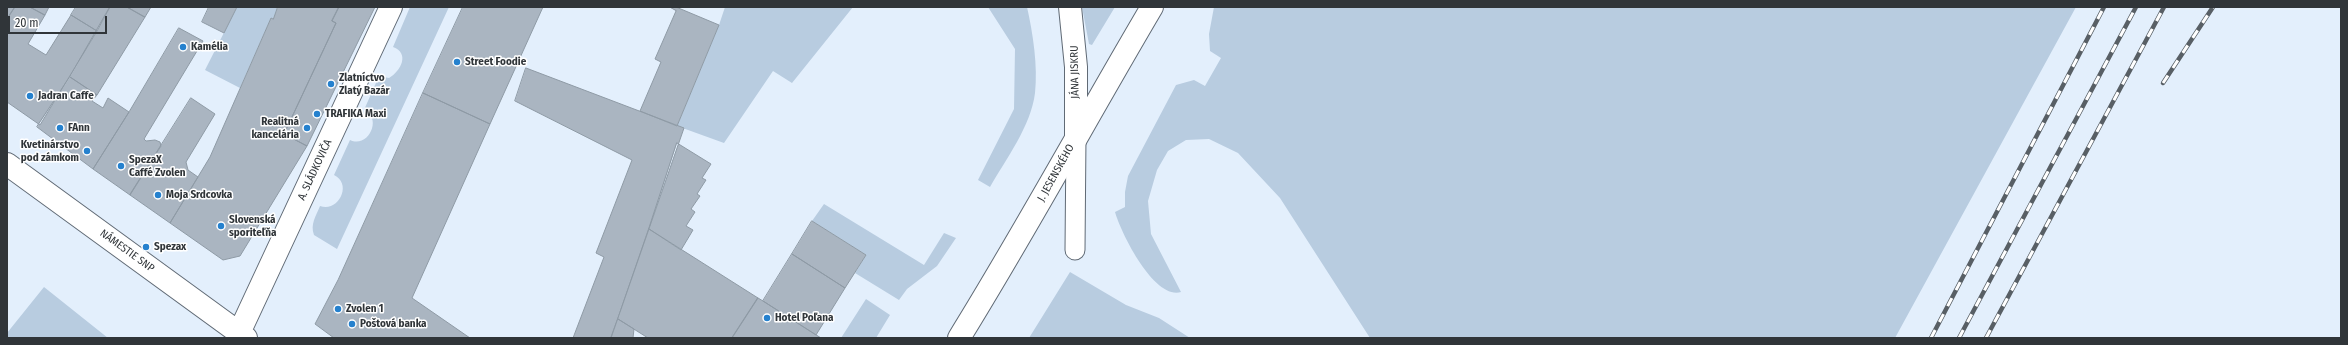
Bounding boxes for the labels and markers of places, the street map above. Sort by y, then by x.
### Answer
place label: Kamélia [191,40,228,54]
marker: Kamélia [178,42,188,52]
place label: Street Foodie [465,55,526,69]
marker: Street Foodie [452,57,462,67]
place label: Zlatníctvo Zlatý Bazár [339,71,390,97]
marker: Zlatníctvo Zlatý Bazár [326,79,336,89]
place label: Jadran Caffe [38,89,94,103]
marker: Jadran Caffe [25,91,35,101]
place label: TRAFIKA Maxi [325,107,386,121]
marker: TRAFIKA Maxi [312,109,322,119]
place label: Realitná kancelária [251,115,299,141]
place label: FAnn [68,121,90,135]
marker: FAnn [55,123,65,133]
marker: Realitná kancelária [302,123,312,133]
place label: Kvetinárstvo pod zámkom [21,138,79,164]
marker: Kvetinárstvo pod zámkom [82,146,92,156]
place label: SpezaX Caffé Zvolen [129,153,186,179]
marker: SpezaX Caffé Zvolen [116,161,126,171]
place label: Moja Srdcovka [166,188,232,202]
marker: Moja Srdcovka [153,190,163,200]
place label: Slovenská sporiteľňa [229,213,277,239]
marker: Slovenská sporiteľňa [216,221,226,231]
place label: Spezax [154,240,186,254]
marker: Spezax [141,242,151,252]
place label: Zvolen 1 [346,302,383,316]
marker: Zvolen 1 [333,304,343,314]
place label: Hotel Poľana [775,311,834,325]
marker: Hotel Poľana [762,313,772,323]
place label: Poštová banka [360,317,427,331]
marker: Poštová banka [347,319,357,329]

